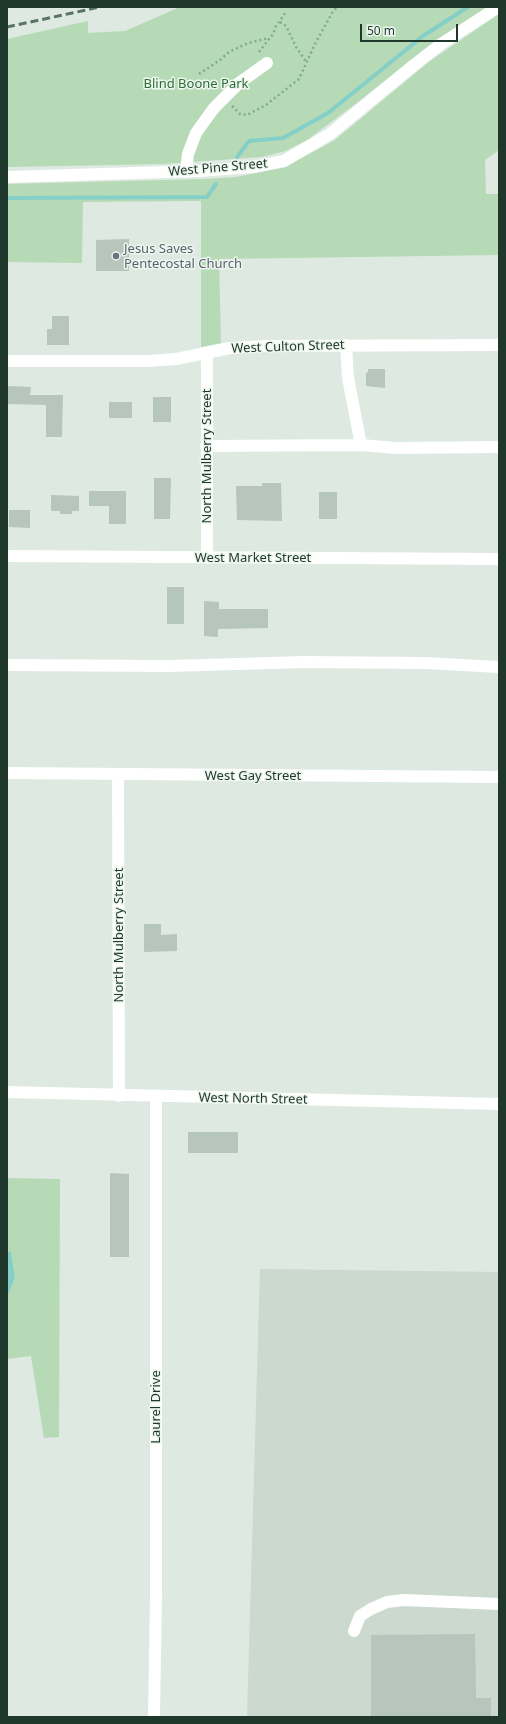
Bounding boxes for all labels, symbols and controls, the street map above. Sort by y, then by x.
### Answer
scale bar [362,16,460,42]
text: 50 m [367,22,395,39]
park label: Blind Boone Park [144,76,248,92]
street label: West Pine Street [168,156,268,180]
place label: Jesus Saves Pentecostal Church [124,241,242,272]
marker: Jesus Saves Pentecostal Church [111,251,121,261]
street label: West Culton Street [231,337,345,357]
street label: North Mulberry Street [199,389,215,523]
street label: West Market Street [195,550,311,566]
street label: West Gay Street [205,768,301,784]
street label: North Mulberry Street [111,868,127,1002]
street label: West North Street [198,1090,308,1108]
street label: Laurel Drive [148,1370,164,1444]

